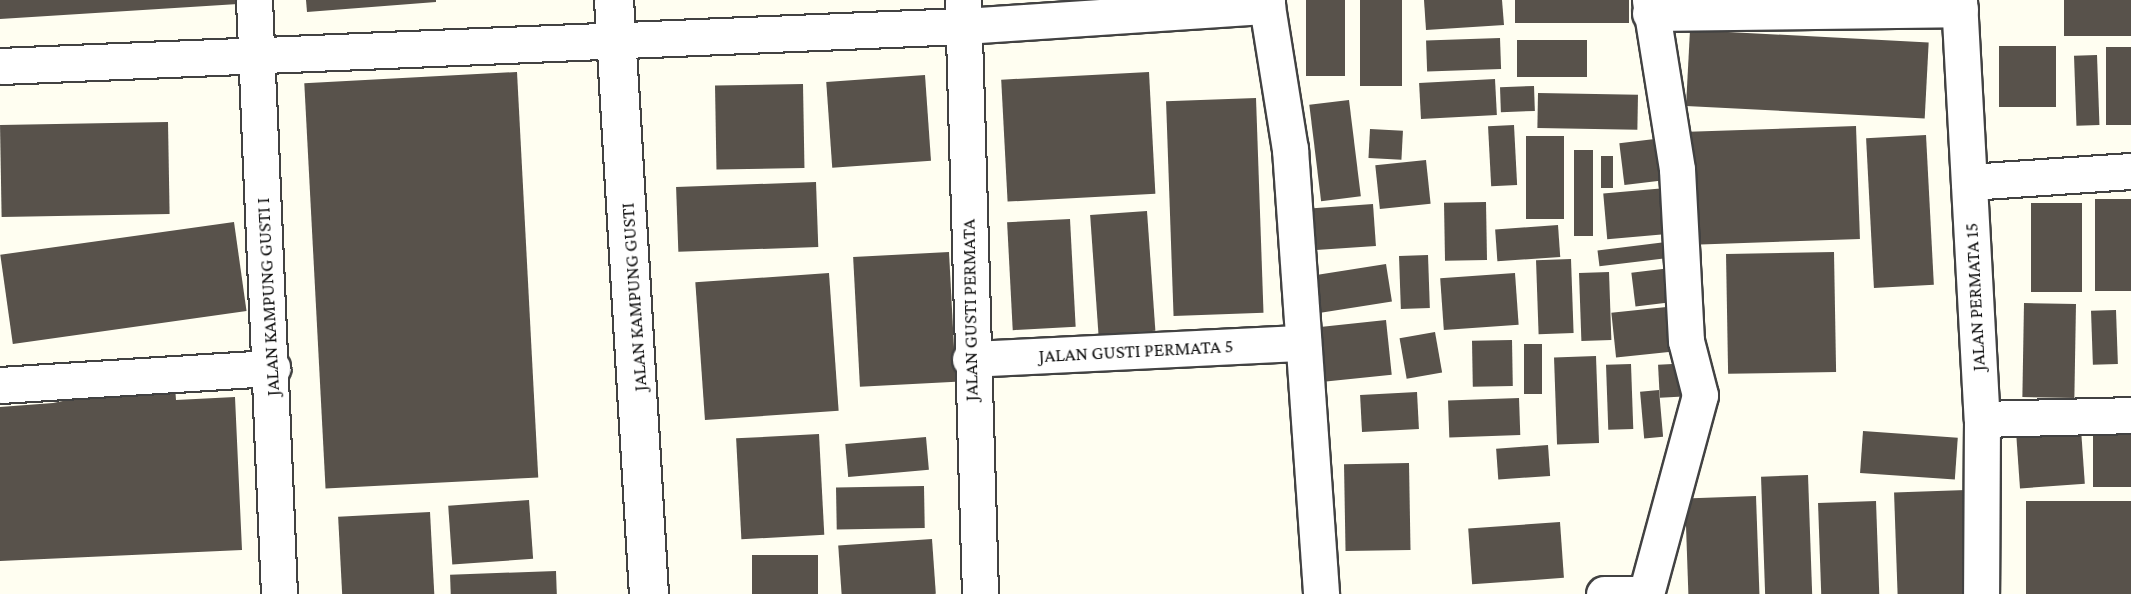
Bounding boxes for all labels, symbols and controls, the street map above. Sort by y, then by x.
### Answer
street label: JALAN KAMPUNG GUSTI I [251,197,285,397]
street label: JALAN KAMPUNG GUSTI [616,202,652,392]
street label: JALAN GUSTI PERMATA [957,219,983,401]
street label: JALAN PERMATA 15 [1960,222,1990,372]
street label: JALAN GUSTI PERMATA 5 [1038,335,1234,367]

